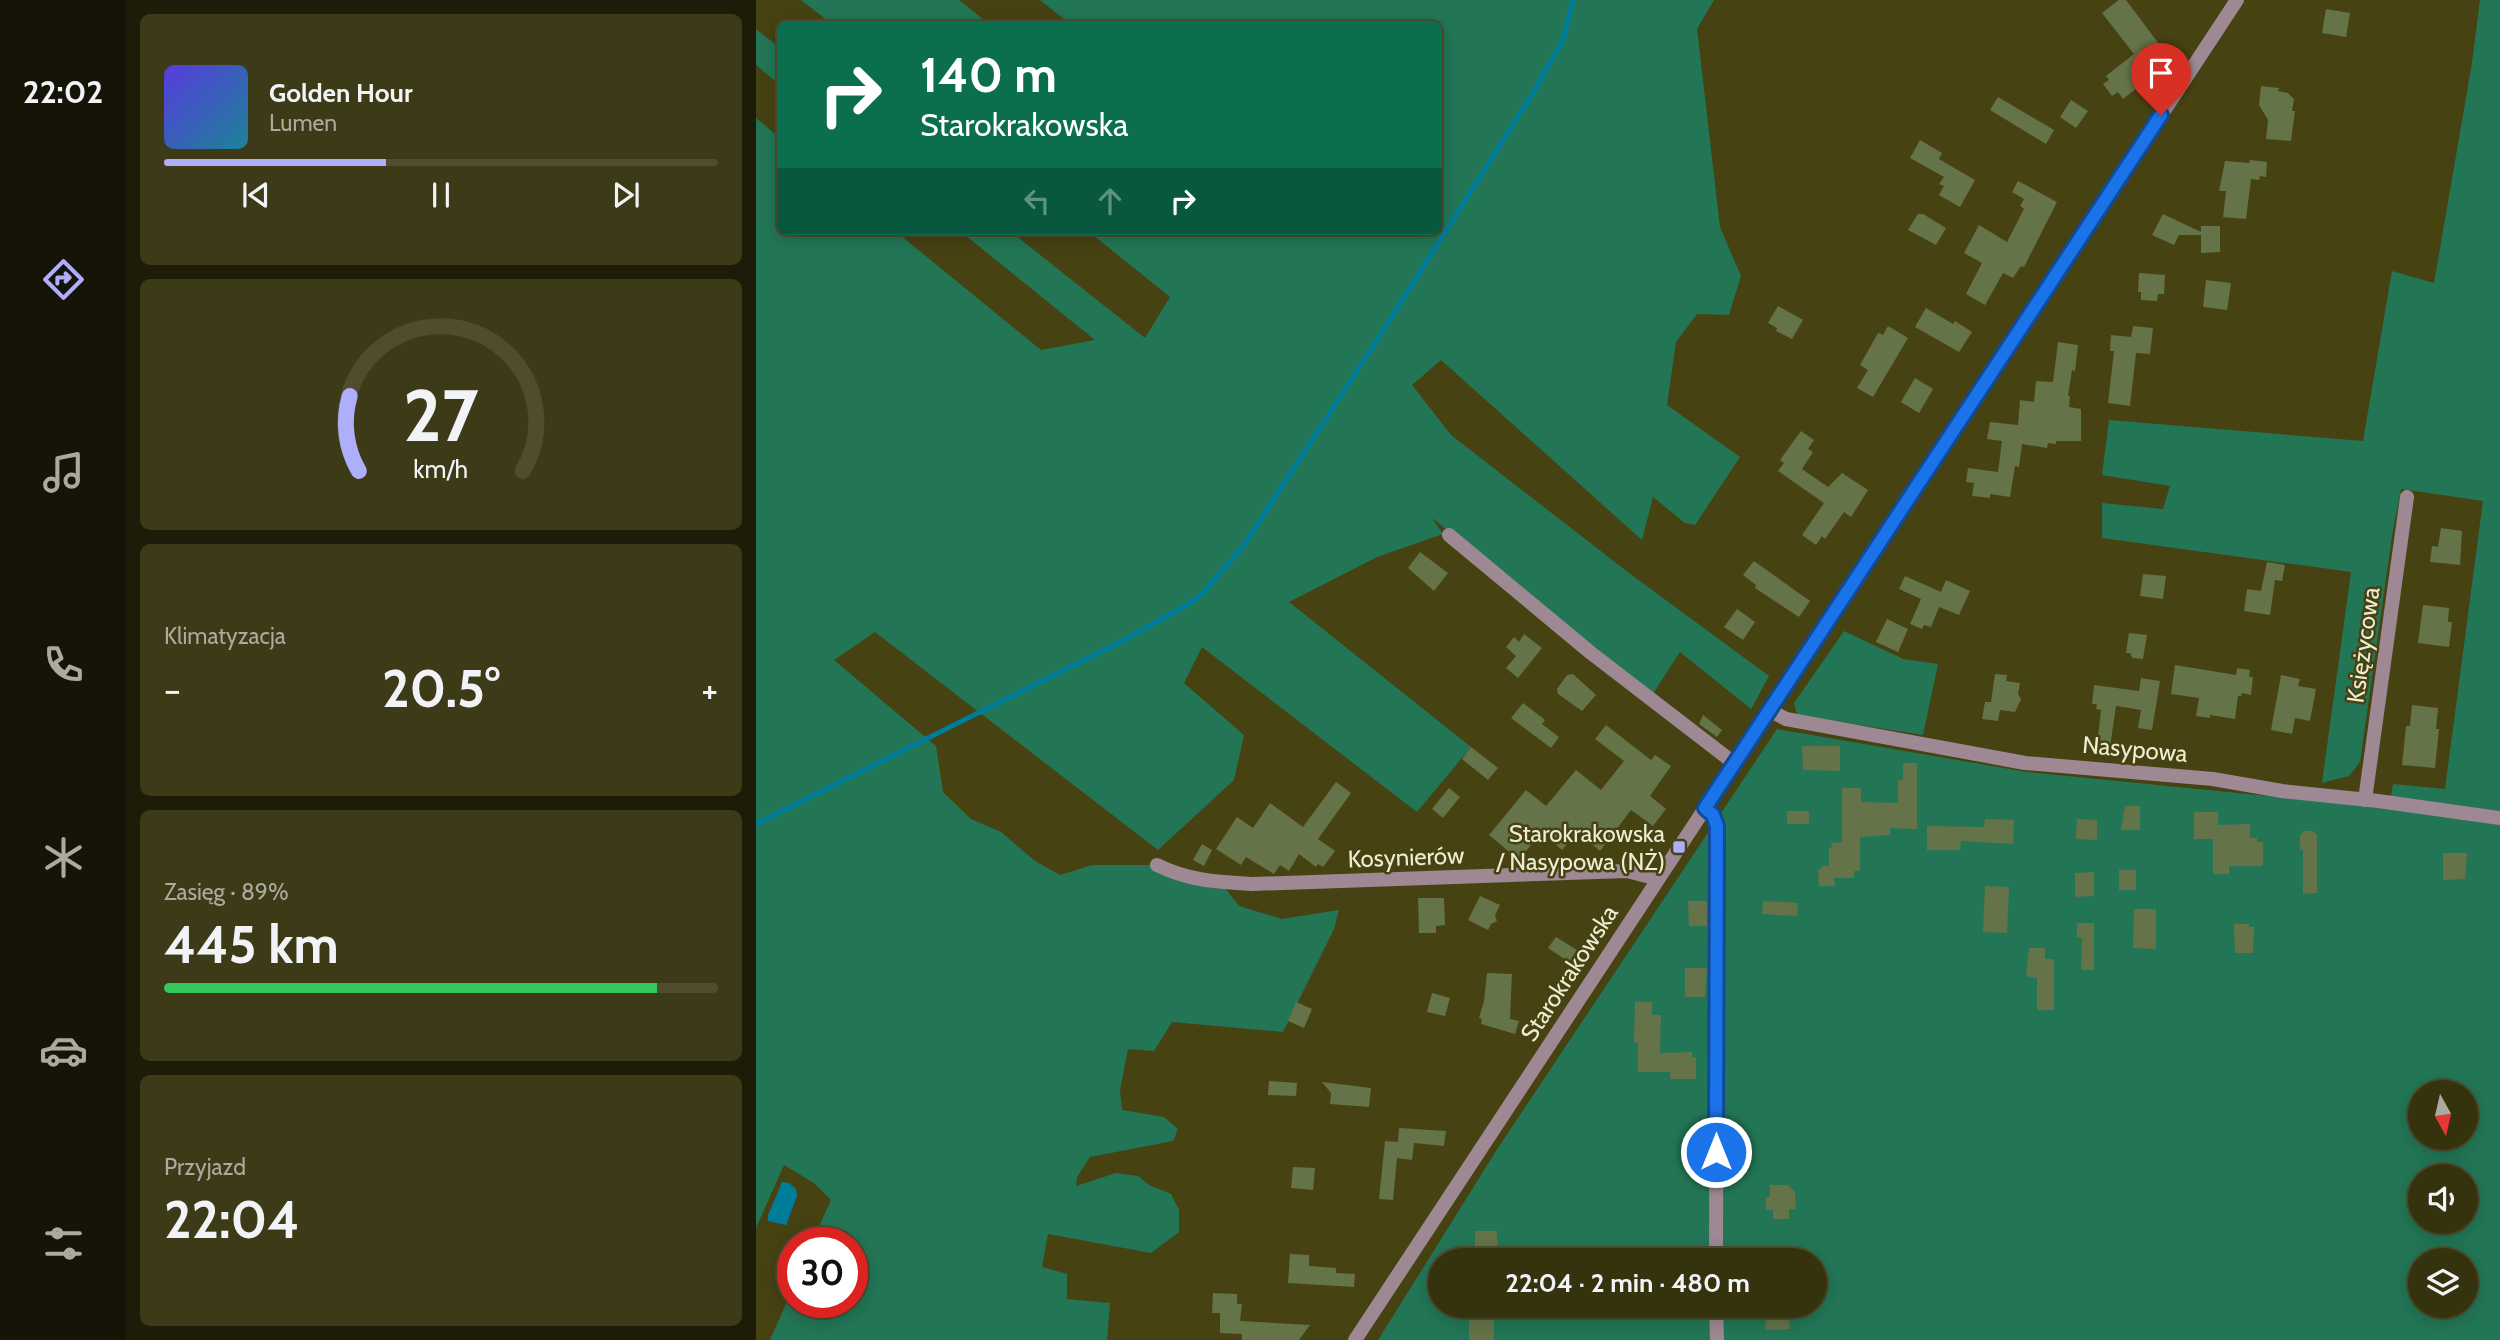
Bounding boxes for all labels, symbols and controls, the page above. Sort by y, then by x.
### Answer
pin [2131,43,2191,115]
text: 140 m [920,45,1057,104]
icon: right [805,49,896,140]
icon: arrive [2142,54,2180,92]
text: 22:02 [23,72,103,111]
text: Golden Hour [269,77,412,109]
text: Starokrakowska [920,105,1128,144]
text: Lumen [269,109,337,137]
icon: previous [237,176,275,214]
icon: pause [422,176,460,214]
icon: next [607,176,645,214]
icon: left [1018,182,1056,220]
icon: ahead [1091,182,1129,220]
icon: right [1164,182,1202,220]
icon: directions [39,255,88,304]
text: 27 [403,371,479,459]
icon: music [39,448,88,497]
text: km/h [414,454,468,484]
street label: Księżycowa [2341,585,2386,705]
text: Klimatyzacja [164,622,286,650]
icon: phone [39,640,88,689]
text: 20.5° [382,657,500,720]
text: − [164,666,181,713]
text: + [701,666,718,713]
street label: Nasypowa [2081,730,2189,768]
place label: Starokrakowska / Nasypowa (NŻ) [1495,819,1665,876]
icon: climate [39,833,88,882]
marker: Starokrakowska / Nasypowa (NŻ) [1671,839,1687,855]
street label: Kosynierów [1347,840,1465,874]
text: Zasięg · 89% [164,878,289,906]
street label: Starokrakowska [1514,899,1624,1046]
text: 445 km [164,913,339,976]
icon: car [39,1026,88,1075]
north arrow [2408,1080,2478,1150]
map controls [2408,1080,2478,1318]
position arrow [1679,1115,1753,1189]
text: Przyjazd [164,1153,246,1181]
button: sound [2408,1164,2478,1234]
text: 22:04 [164,1188,300,1251]
icon: filters [39,1219,88,1268]
speed limit sign: 30 [777,1227,868,1318]
button: layers [2408,1248,2478,1318]
text: 22:04 · 2 min · 480 m [1505,1267,1750,1299]

